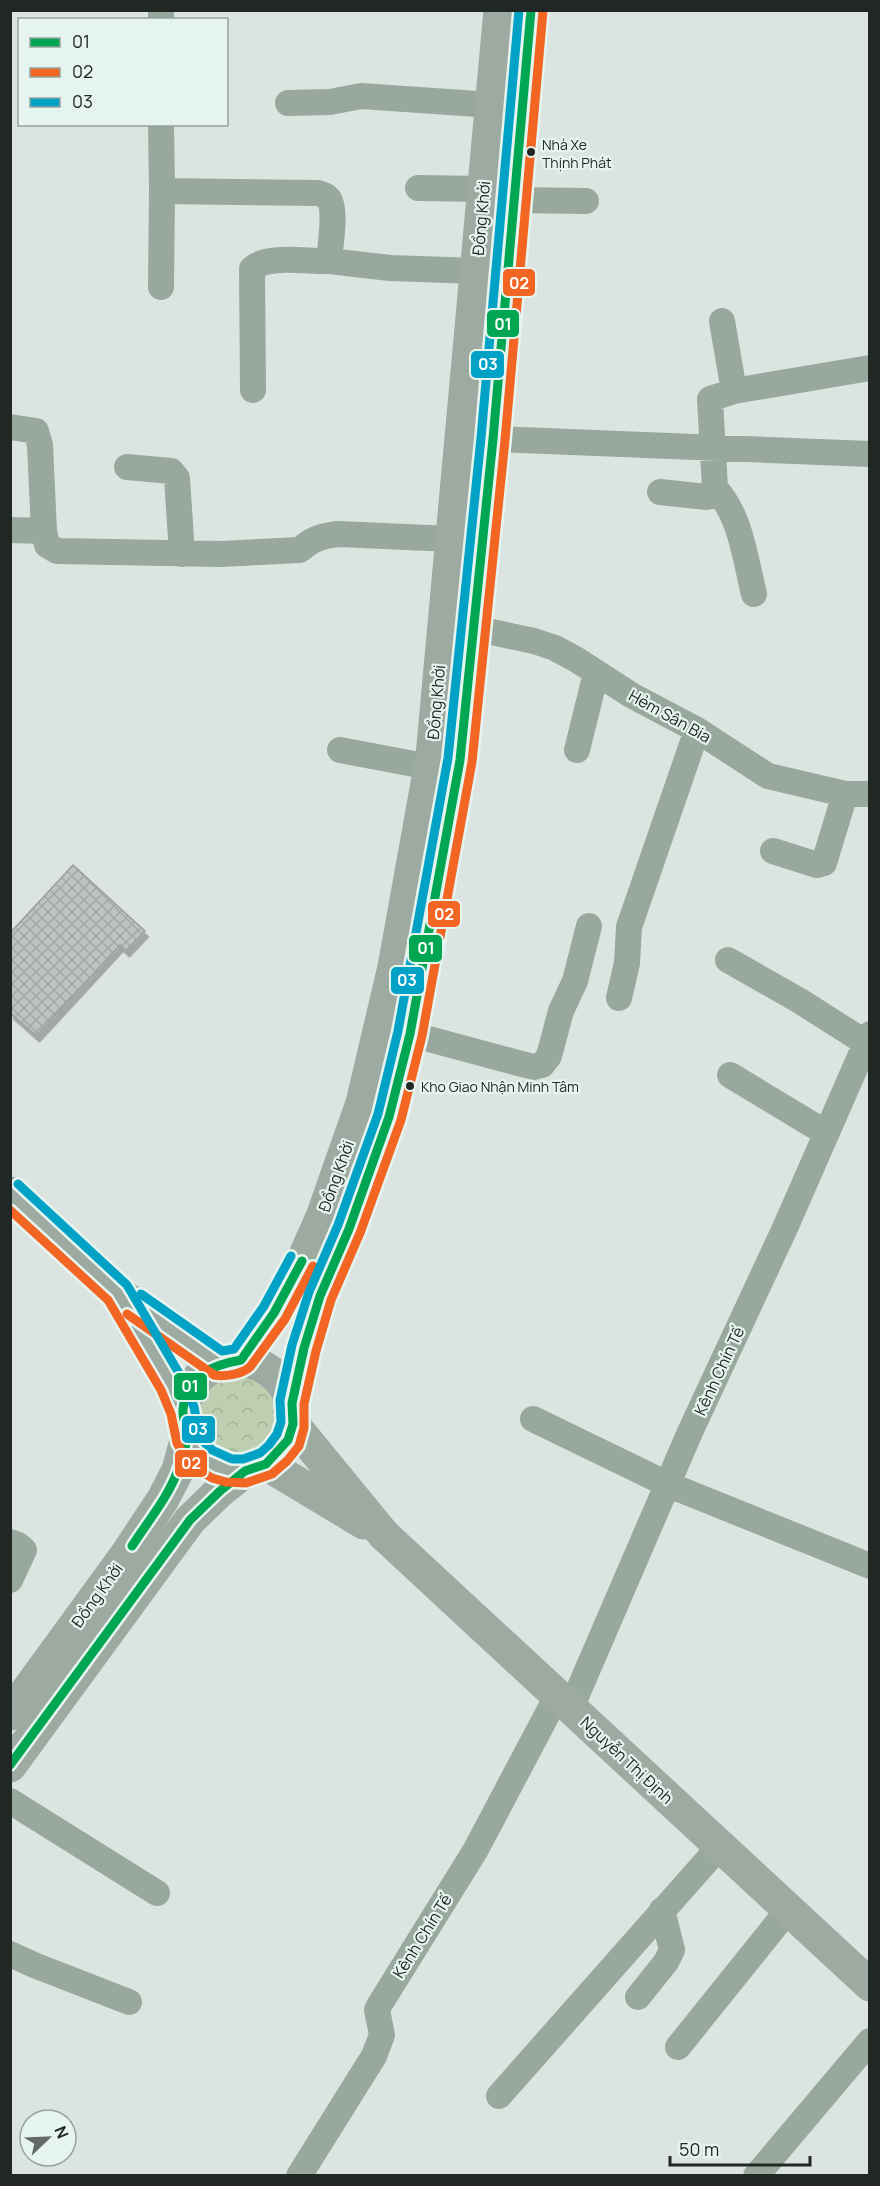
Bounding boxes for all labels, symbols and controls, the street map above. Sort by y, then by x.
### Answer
legend [18,18,228,126]
text: 01 [72,29,90,53]
text: 02 [72,59,93,83]
text: 03 [72,89,93,113]
place label: Nhà Xe Thịnh Phát [542,135,612,172]
marker: Nhà Xe Thịnh Phát [525,146,537,158]
street label: Đồng Khởi [467,180,495,256]
line badge: 02 [502,268,536,297]
text: 02 [509,272,529,294]
line badge: 01 [486,309,520,338]
text: 01 [494,313,512,335]
line badge: 03 [470,350,505,379]
text: 03 [478,353,498,375]
street label: Đồng Khởi [422,664,450,740]
street label: Hẻm Sân Bia [625,684,715,748]
line badge: 02 [427,900,461,928]
text: 02 [434,903,454,925]
line badge: 01 [408,934,443,963]
text: 01 [417,937,435,959]
line badge: 03 [390,966,425,995]
text: 03 [397,969,417,991]
place label: Kho Giao Nhận Minh Tâm [421,1077,579,1096]
marker: Kho Giao Nhận Minh Tâm [404,1080,416,1092]
street label: Đồng Khởi [313,1137,359,1215]
street label: Kênh Chín Tế [689,1323,749,1419]
line badge: 01 [173,1372,208,1401]
text: 01 [181,1375,199,1397]
line badge: 03 [181,1415,216,1444]
text: 03 [188,1418,208,1440]
line badge: 02 [174,1449,208,1478]
text: 02 [181,1452,201,1474]
street label: Đồng Khởi [66,1558,128,1632]
street label: Nguyễn Thị Định [576,1711,678,1809]
street label: Kênh Chín Tế [387,1890,457,1982]
north arrow [18,2108,78,2168]
text: N [49,2123,74,2142]
scale bar [670,2129,810,2167]
text: 50 m [679,2137,719,2161]

